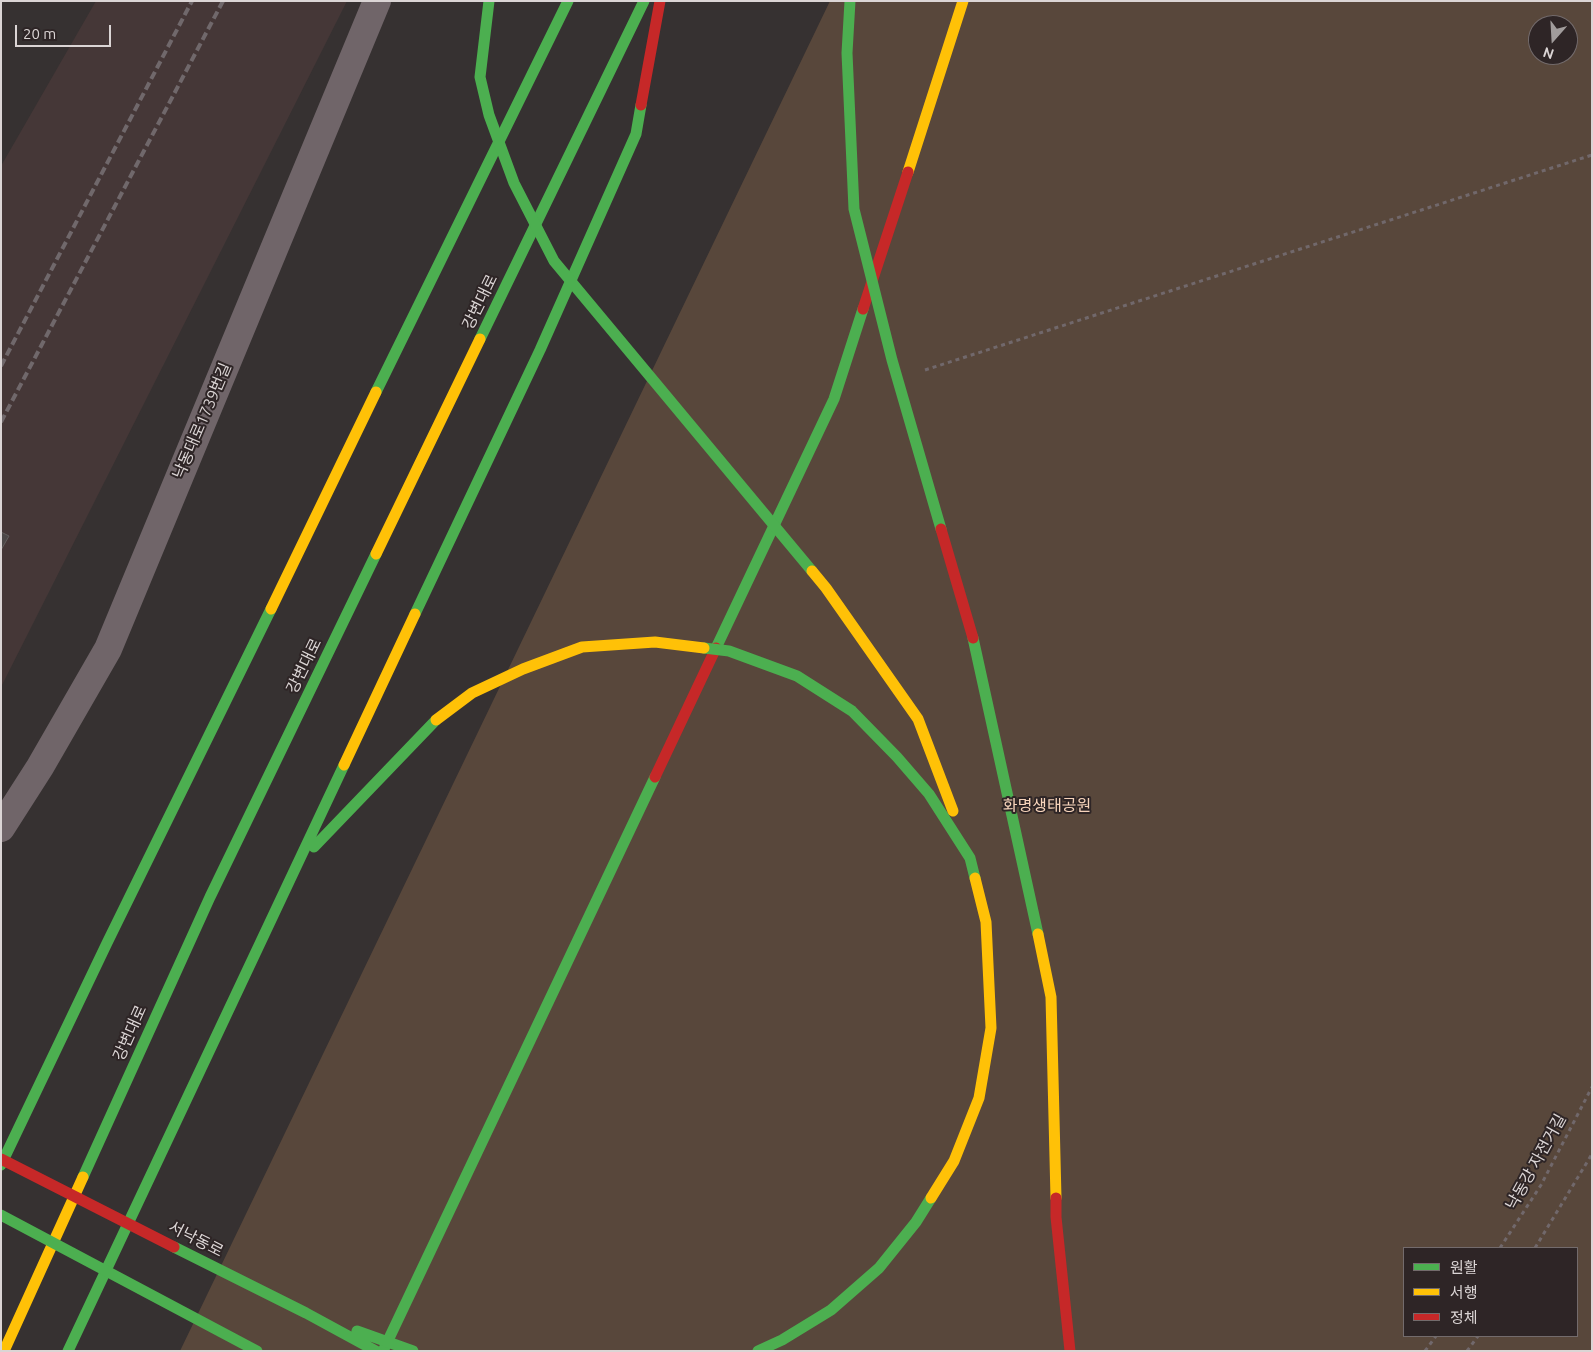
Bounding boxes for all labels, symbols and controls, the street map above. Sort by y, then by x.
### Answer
scale bar [18,15,114,47]
north arrow [1528,15,1578,65]
text: 20 m [23,25,56,42]
text: N [1541,44,1556,63]
street label: 강변대로 [458,271,502,333]
street label: 낙동대로1739번길 [169,360,235,482]
street label: 강변대로 [282,635,326,697]
park label: 화명생태공원 [1003,796,1091,816]
street label: 강변대로 [109,1002,151,1064]
street label: 낙동강 자전거길 [1502,1111,1570,1213]
street label: 서낙동로 [165,1217,227,1261]
legend [1403,1247,1578,1337]
text: 원활 [1450,1259,1478,1276]
text: 서행 [1450,1284,1478,1301]
text: 정체 [1450,1309,1478,1326]

